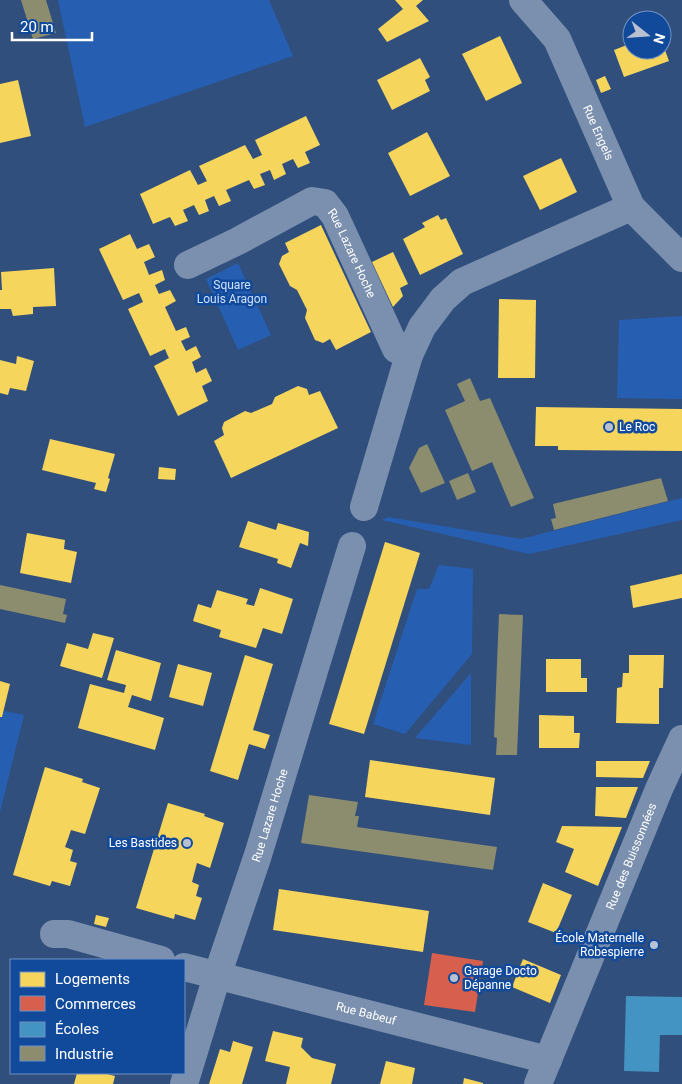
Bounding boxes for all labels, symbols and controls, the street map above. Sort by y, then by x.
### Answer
scale bar [12,10,92,42]
north arrow [622,10,672,60]
text: 20 m [20,18,54,36]
text: N [650,32,669,46]
street label: Rue Engels [580,103,617,162]
street label: Rue Lazare Hoche [325,206,379,300]
park label: Square Louis Aragon [197,278,267,306]
place label: Le Roc [619,420,655,434]
marker: Le Roc [603,421,615,433]
street label: Rue Lazare Hoche [249,767,291,864]
street label: Rue des Buissonnées [603,801,660,912]
place label: Les Bastides [109,836,177,850]
marker: Les Bastides [181,837,193,849]
place label: École Maternelle Robespierre [555,930,644,959]
marker: École Maternelle Robespierre [648,939,660,951]
legend [10,959,185,1074]
place label: Garage Docto Dépanne [464,964,537,992]
text: Logements [55,970,130,988]
marker: Garage Docto Dépanne [448,972,460,984]
text: Commerces [55,995,136,1013]
street label: Rue Babeuf [335,999,398,1028]
text: Écoles [55,1020,99,1038]
text: Industrie [55,1045,113,1063]

